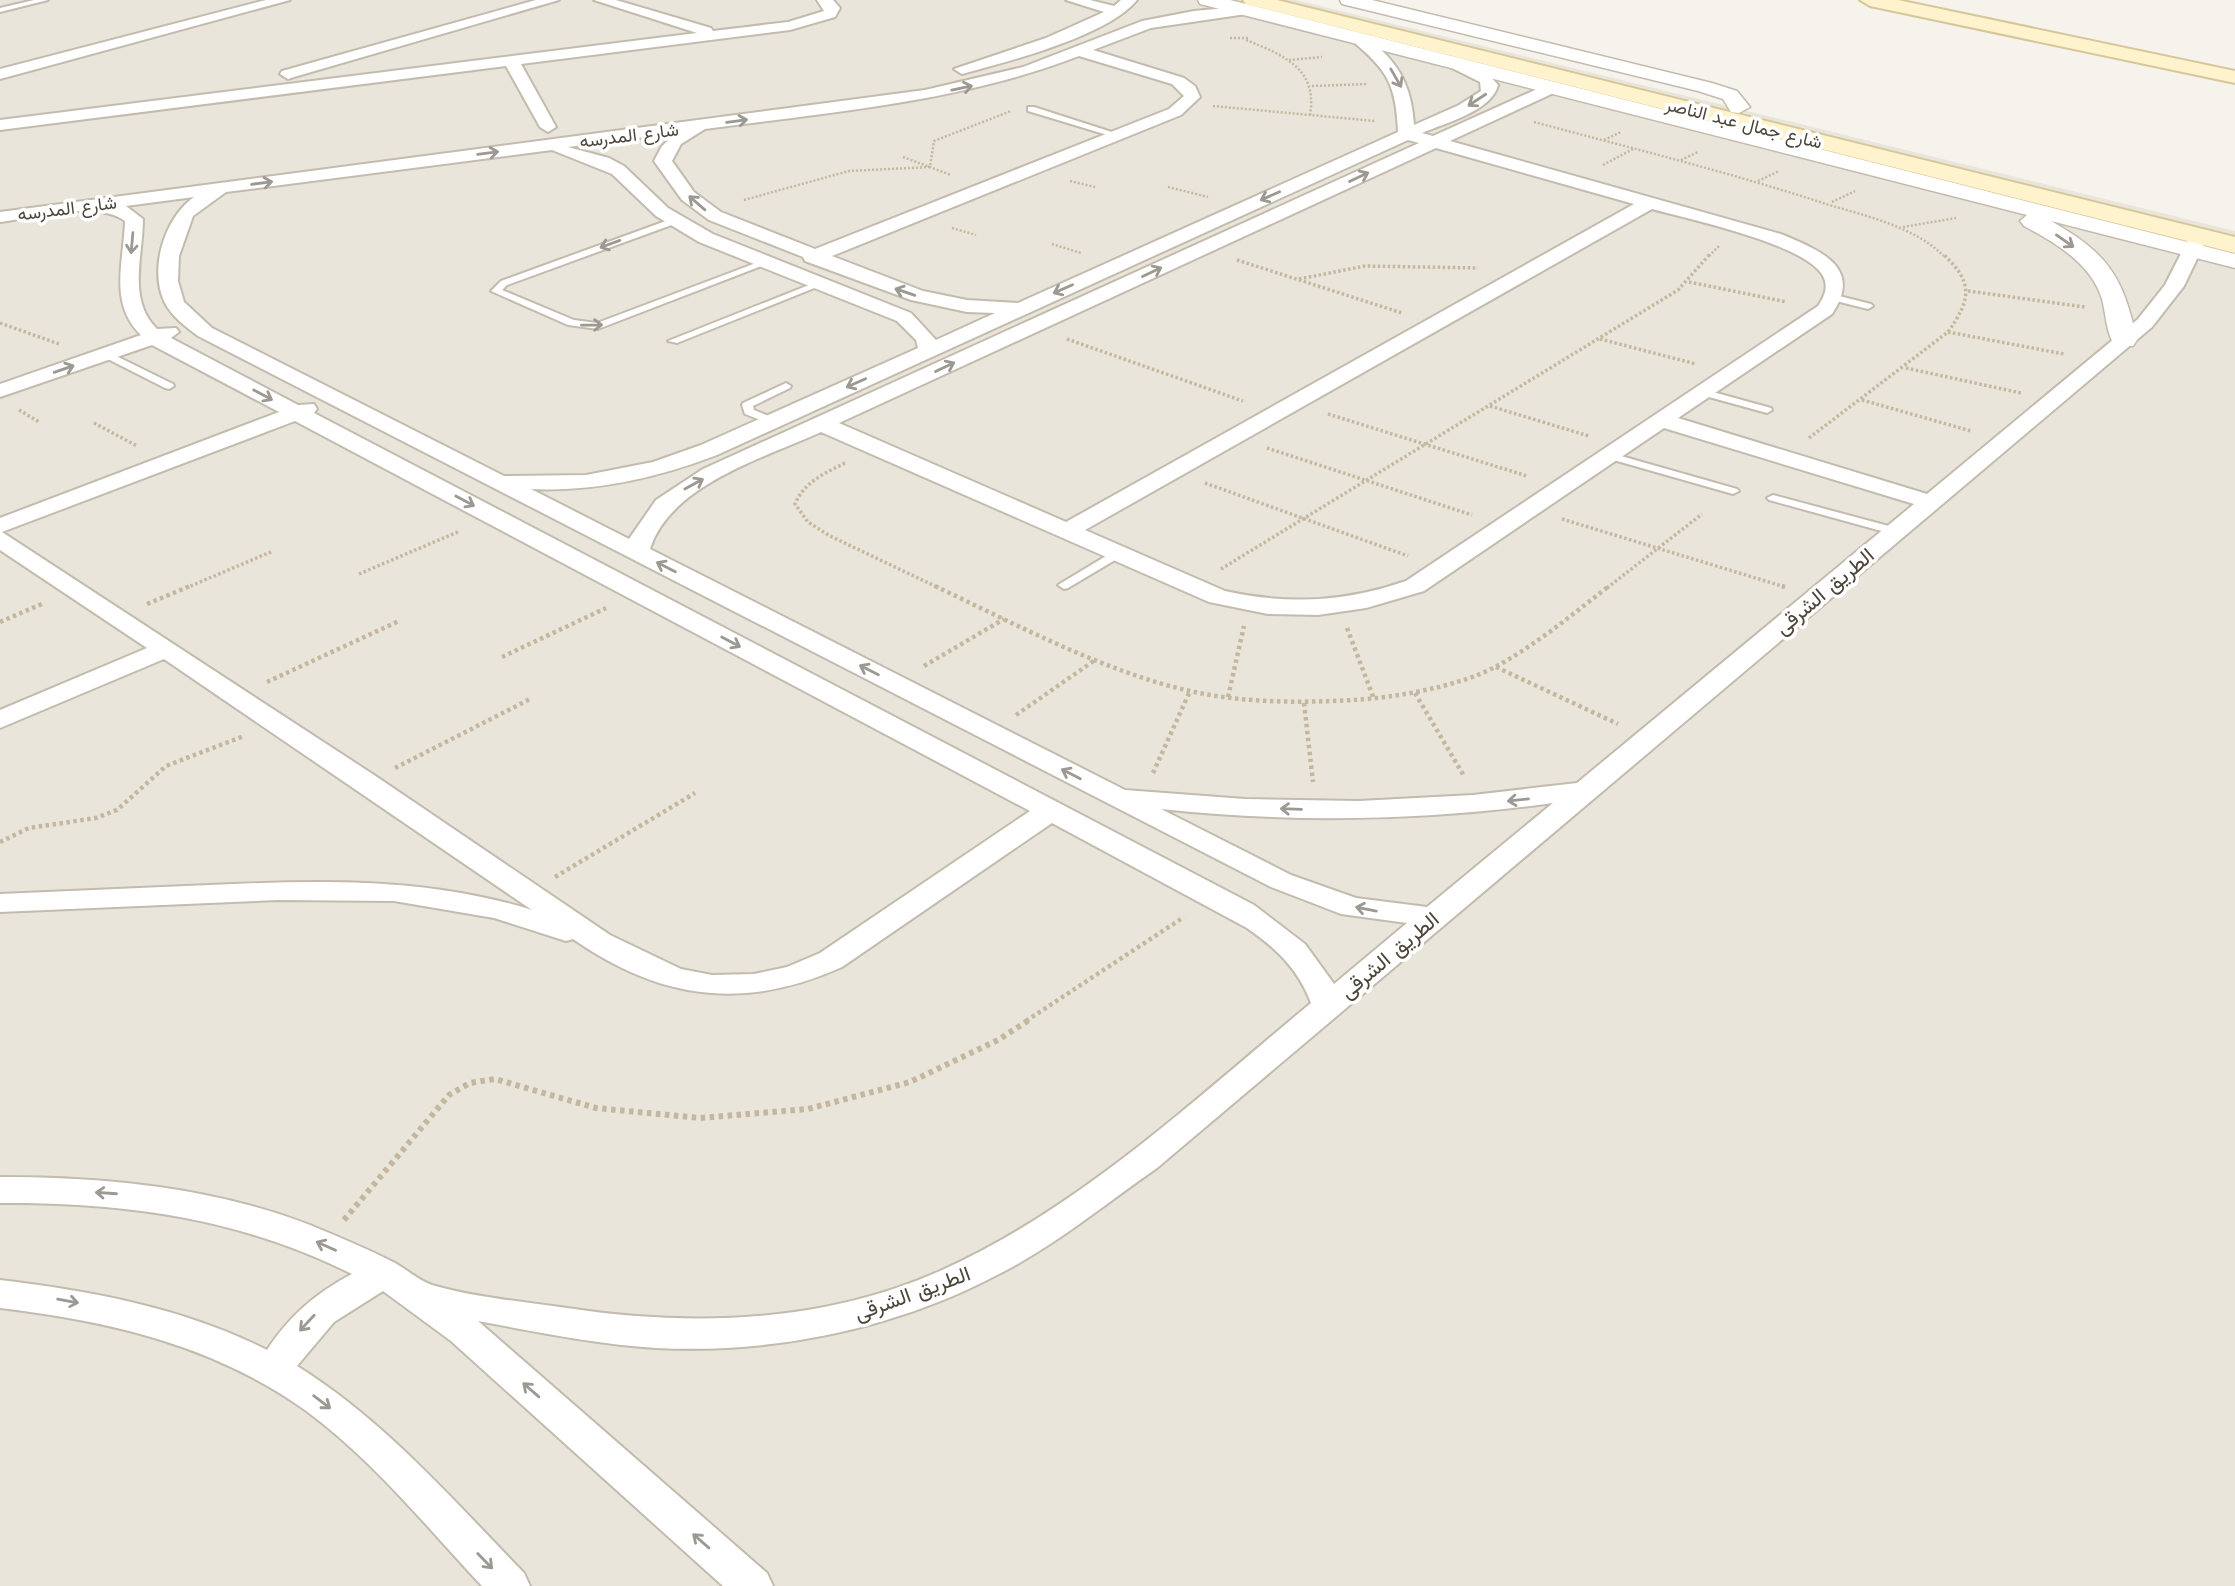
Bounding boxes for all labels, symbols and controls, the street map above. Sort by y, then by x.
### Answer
one-way arrow [1389,68,1403,88]
one-way arrow [950,80,973,94]
one-way arrow [1468,93,1487,108]
street label: شارع جمال عبد الناصر [1662,93,1824,155]
one-way arrow [726,114,748,127]
street label: شارع المدرسه [578,118,680,153]
one-way arrow [476,147,498,160]
one-way arrow [1348,170,1369,183]
one-way arrow [250,176,273,189]
one-way arrow [1260,190,1281,203]
street label: شارع المدرسه [16,191,118,226]
one-way arrow [688,195,706,211]
one-way arrow [125,231,138,254]
one-way arrow [2055,234,2074,249]
one-way arrow [599,239,621,252]
one-way arrow [1141,265,1162,279]
one-way arrow [1053,283,1074,296]
one-way arrow [895,285,917,297]
one-way arrow [580,318,603,332]
one-way arrow [934,360,955,374]
one-way arrow [53,362,75,374]
one-way arrow [846,377,867,390]
one-way arrow [252,389,273,403]
one-way arrow [683,476,704,490]
one-way arrow [454,495,474,509]
street label: الطريق الشرقى [1769,542,1879,640]
one-way arrow [656,559,677,573]
one-way arrow [720,636,741,649]
one-way arrow [859,663,880,677]
one-way arrow [1061,766,1082,780]
one-way arrow [1507,793,1530,806]
one-way arrow [1280,803,1303,816]
one-way arrow [1355,902,1378,916]
street label: الطريق الشرقى [1334,906,1444,1004]
one-way arrow [95,1186,118,1199]
one-way arrow [316,1239,338,1252]
street label: الطريق الشرقى [851,1260,974,1326]
one-way arrow [56,1295,79,1308]
one-way arrow [299,1314,316,1331]
one-way arrow [522,1382,540,1398]
one-way arrow [312,1395,331,1410]
one-way arrow [693,1533,711,1549]
one-way arrow [476,1552,493,1569]

